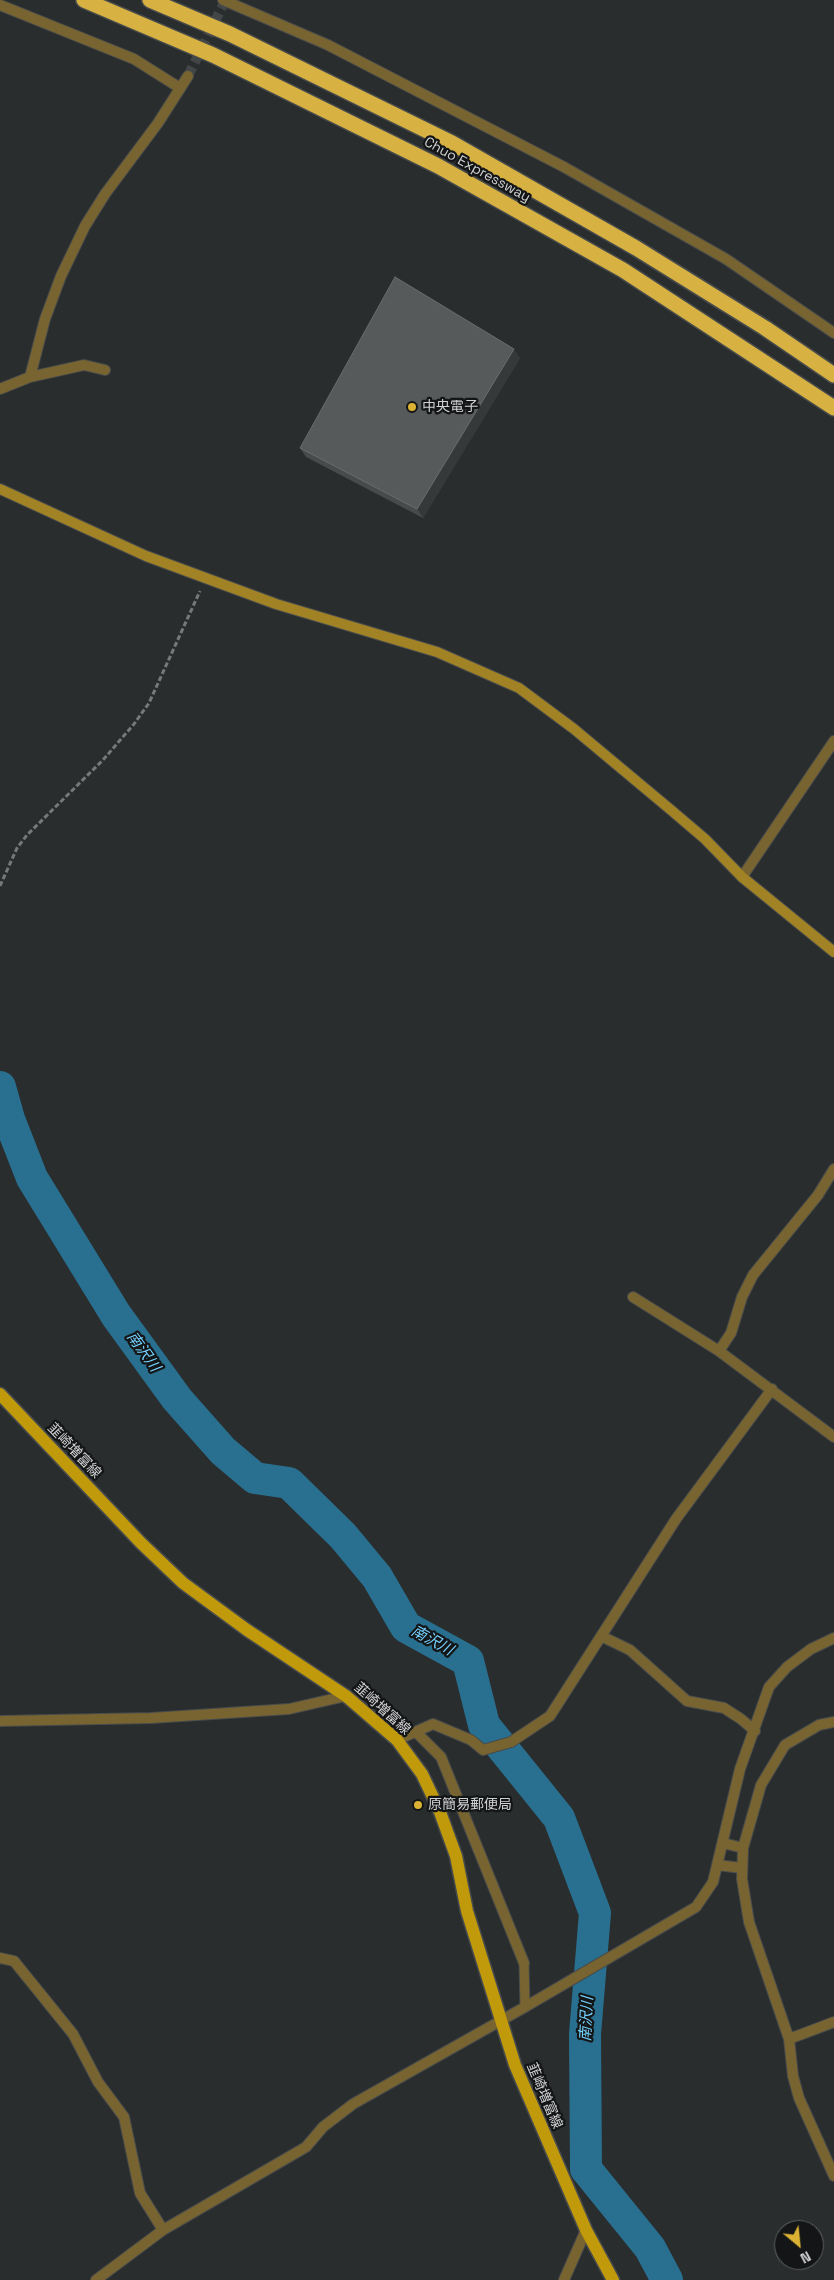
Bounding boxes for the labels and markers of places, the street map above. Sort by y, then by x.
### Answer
place label: 中央電子 [422,399,478,415]
marker: 中央電子 [406,401,418,413]
place label: 原簡易郵便局 [428,1797,512,1813]
marker: 原簡易郵便局 [412,1799,424,1811]

